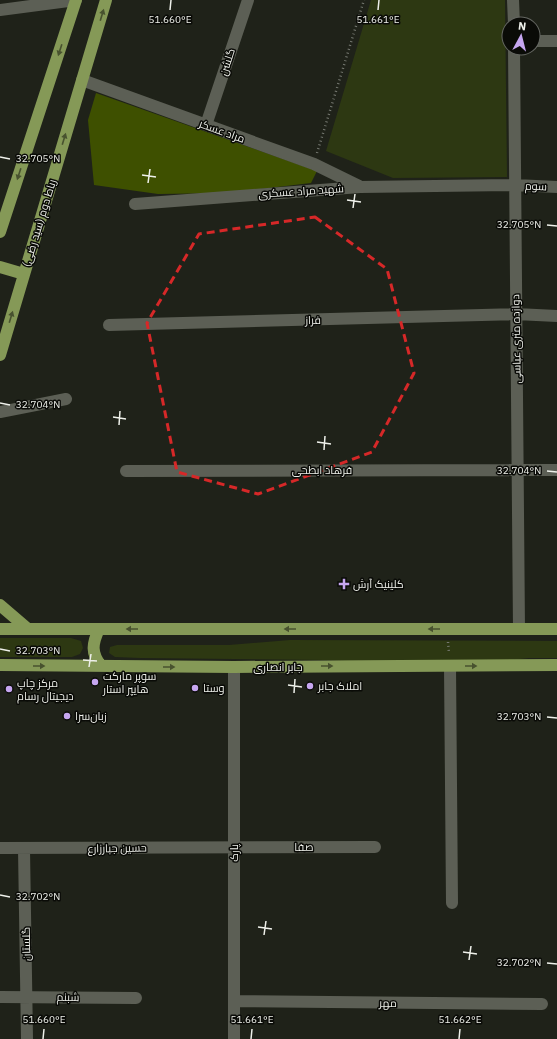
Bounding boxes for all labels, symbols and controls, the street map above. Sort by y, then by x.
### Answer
one-way arrow [99,8,105,20]
text: 51.660°E [148,13,192,26]
text: 51.661°E [356,13,400,26]
north arrow [501,16,541,56]
text: N [517,19,527,34]
one-way arrow [57,45,63,57]
street label: گلشن [216,47,238,77]
street label: مراد عسکر [196,116,247,146]
one-way arrow [61,133,67,145]
text: 32.705°N [16,152,60,165]
one-way arrow [16,168,22,180]
street label: رباط دوم (سید رضی) [19,177,60,269]
street label: سوم [524,178,548,195]
street label: شهید مراد عسکری [258,181,344,201]
text: 32.705°N [497,218,541,231]
street label: دوازده متری عباسی [508,294,524,384]
one-way arrow [8,311,14,323]
street label: فراز [304,313,321,327]
text: 32.704°N [16,398,60,411]
street label: فرهاد ابطحی [292,463,352,477]
text: 32.704°N [497,464,541,477]
place label: کلینیک آرش [353,577,404,591]
marker: کلینیک آرش [338,578,350,590]
one-way arrow [125,626,138,632]
one-way arrow [283,626,296,632]
one-way arrow [427,626,440,632]
text: 32.703°N [16,644,60,657]
street label: جابر انصاری [253,660,303,674]
one-way arrow [33,663,46,669]
one-way arrow [321,663,333,670]
one-way arrow [465,663,478,669]
one-way arrow [163,664,176,670]
place label: سوپر مارکت هایپر استار [102,669,156,696]
place label: مرکز چاپ دیجیتال رسام [17,676,74,704]
marker: سوپر مارکت هایپر استار [90,677,100,687]
place label: املاک جابر [317,679,362,693]
place label: وستا [203,681,225,695]
marker: املاک جابر [305,681,315,691]
marker: وستا [190,683,200,693]
marker: مرکز چاپ دیجیتال رسام [4,684,14,694]
place label: زبان‌سرا [75,709,107,723]
text: 32.703°N [497,710,541,723]
marker: زبان‌سرا [62,711,72,721]
street label: حسین جبارزارع [87,840,147,857]
street label: صفا [294,840,314,854]
street label: پارک [227,844,241,862]
text: 32.702°N [16,890,60,903]
street label: گلستان [19,927,33,961]
text: 32.702°N [497,956,541,969]
street label: شبنم [56,990,80,1005]
street label: مهر [378,996,397,1010]
text: 51.660°E [22,1013,66,1026]
text: 51.661°E [230,1013,274,1026]
text: 51.662°E [438,1013,482,1026]

